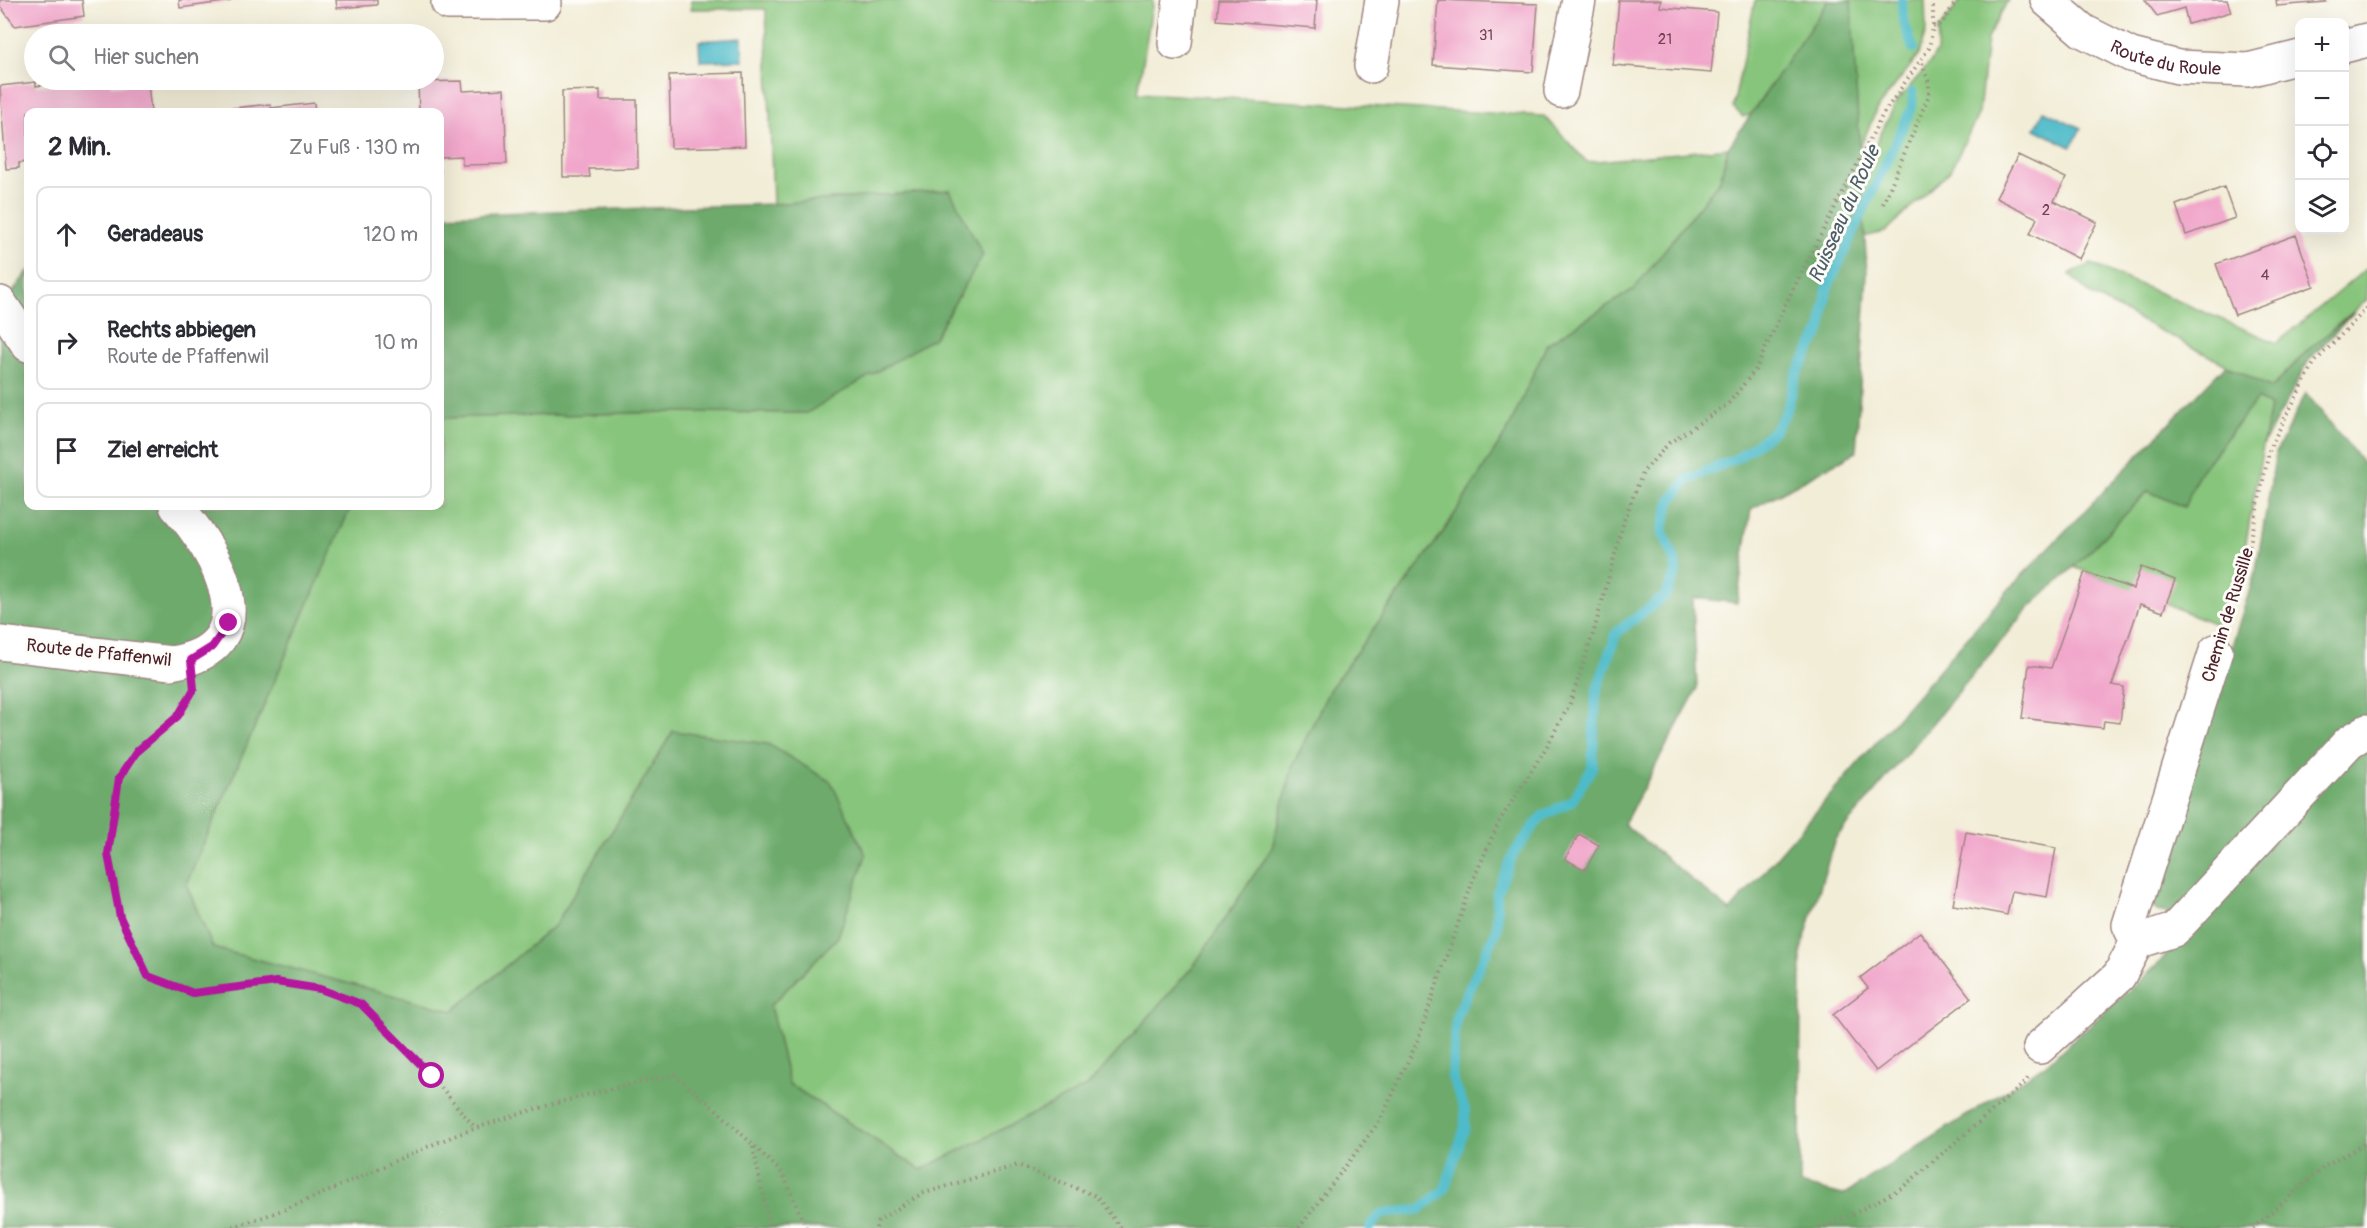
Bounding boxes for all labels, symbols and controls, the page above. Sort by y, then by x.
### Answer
map controls [2295,18,2349,234]
button: + [2295,18,2349,72]
search box [24,24,444,90]
house number: 31 [1479,26,1493,45]
house number: 21 [1658,30,1672,49]
street label: Route du Roule [2106,35,2222,80]
icon: search [45,41,78,74]
text: Hier suchen [93,43,199,71]
button: − [2295,72,2349,126]
button: locate [2295,126,2349,180]
text: 2 Min. [48,131,112,163]
text: Zu Fuß · 130 m [289,135,420,160]
water label: Ruisseau du Roule [1803,140,1886,286]
button: layers [2295,180,2349,234]
house number: 2 [2042,201,2050,220]
icon: ahead [50,218,83,251]
text: Geradeaus [107,220,203,248]
text: 120 m [363,222,418,247]
house number: 4 [2261,266,2270,285]
text: Rechts abbiegen [107,316,256,344]
icon: right [50,326,83,359]
text: 10 m [374,330,418,355]
text: Route de Pfaffenwil [107,344,269,369]
icon: arrive [50,434,83,467]
text: Ziel erreicht [107,436,218,464]
street label: Chemin de Russille [2197,545,2259,685]
route end [215,609,241,635]
street label: Route de Pfaffenwil [25,634,173,672]
route start [418,1062,444,1088]

